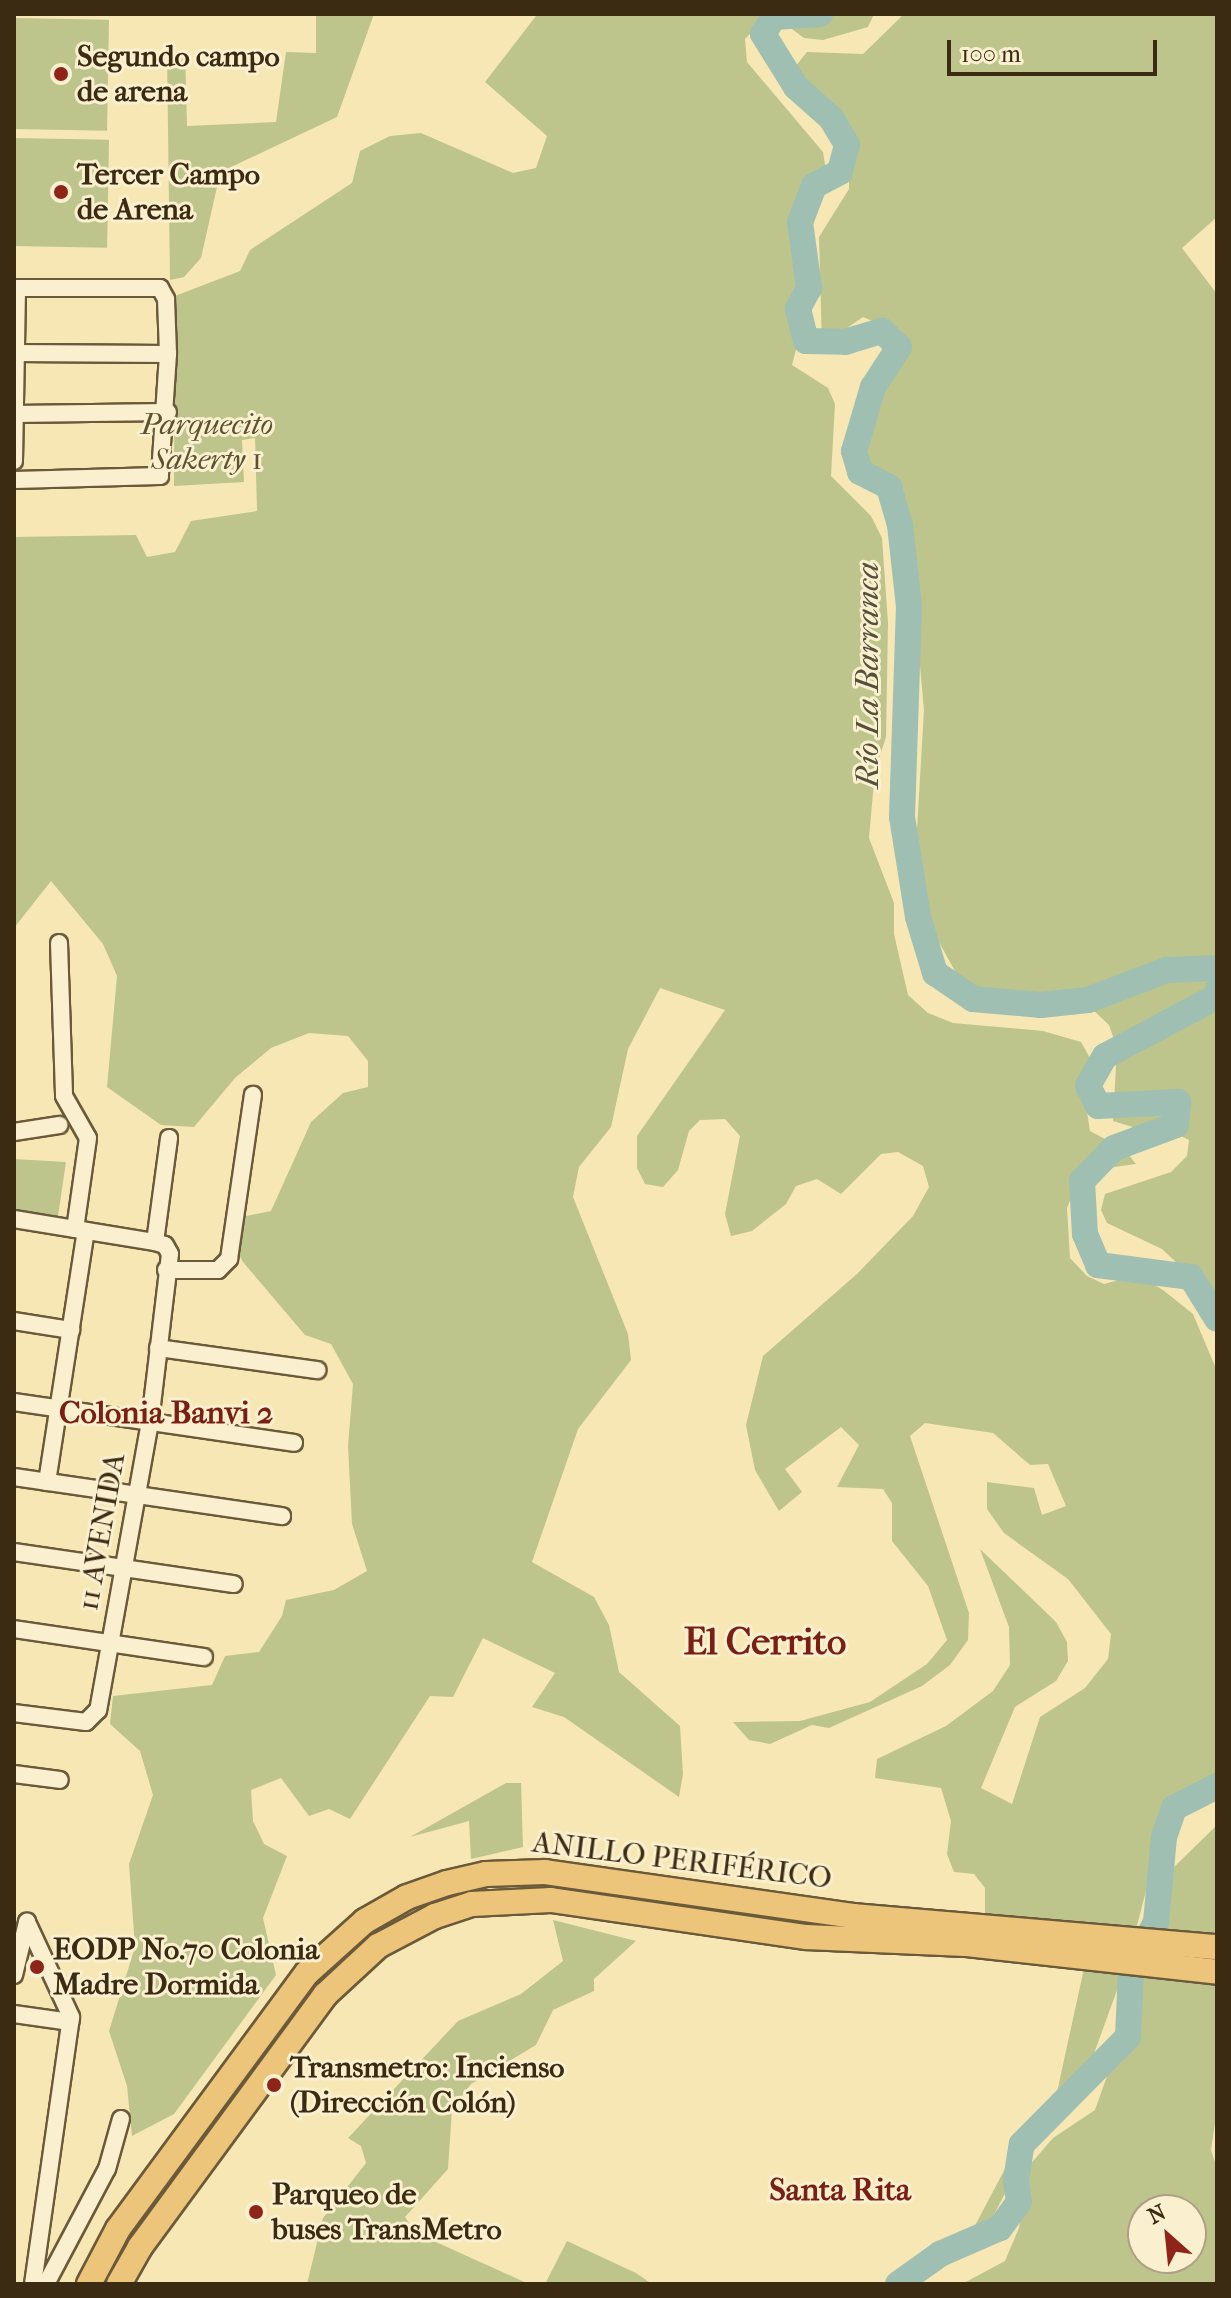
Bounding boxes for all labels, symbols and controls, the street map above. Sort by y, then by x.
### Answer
scale bar [951,24,1161,74]
place label: Segundo campo de arena [77,39,280,110]
text: 100 m [961,40,1021,68]
marker: Segundo campo de arena [52,65,70,83]
place label: Tercer Campo de Arena [77,157,260,228]
marker: Tercer Campo de Arena [52,183,70,201]
park label: Parquecito Sakerty 1 [141,407,273,478]
water label: Río La Barranca [849,562,887,788]
district label: Colonia Banvi 2 [59,1394,273,1432]
street label: 11 AVENIDA [70,1450,134,1614]
district label: El Cerrito [684,1619,846,1665]
street label: ANILLO PERIFÉRICO [530,1825,834,1897]
place label: EODP No.70 Colonia Madre Dormida [53,1932,319,2002]
marker: EODP No.70 Colonia Madre Dormida [28,1958,46,1976]
place label: Transmetro: Incienso (Dirección Colón) [290,2050,565,2120]
marker: Transmetro: Incienso (Dirección Colón) [265,2076,283,2094]
district label: Santa Rita [769,2171,911,2209]
place label: Parqueo de buses TransMetro [272,2177,502,2248]
north arrow [1127,2194,1207,2274]
text: N [1144,2199,1170,2230]
marker: Parqueo de buses TransMetro [247,2203,265,2221]

